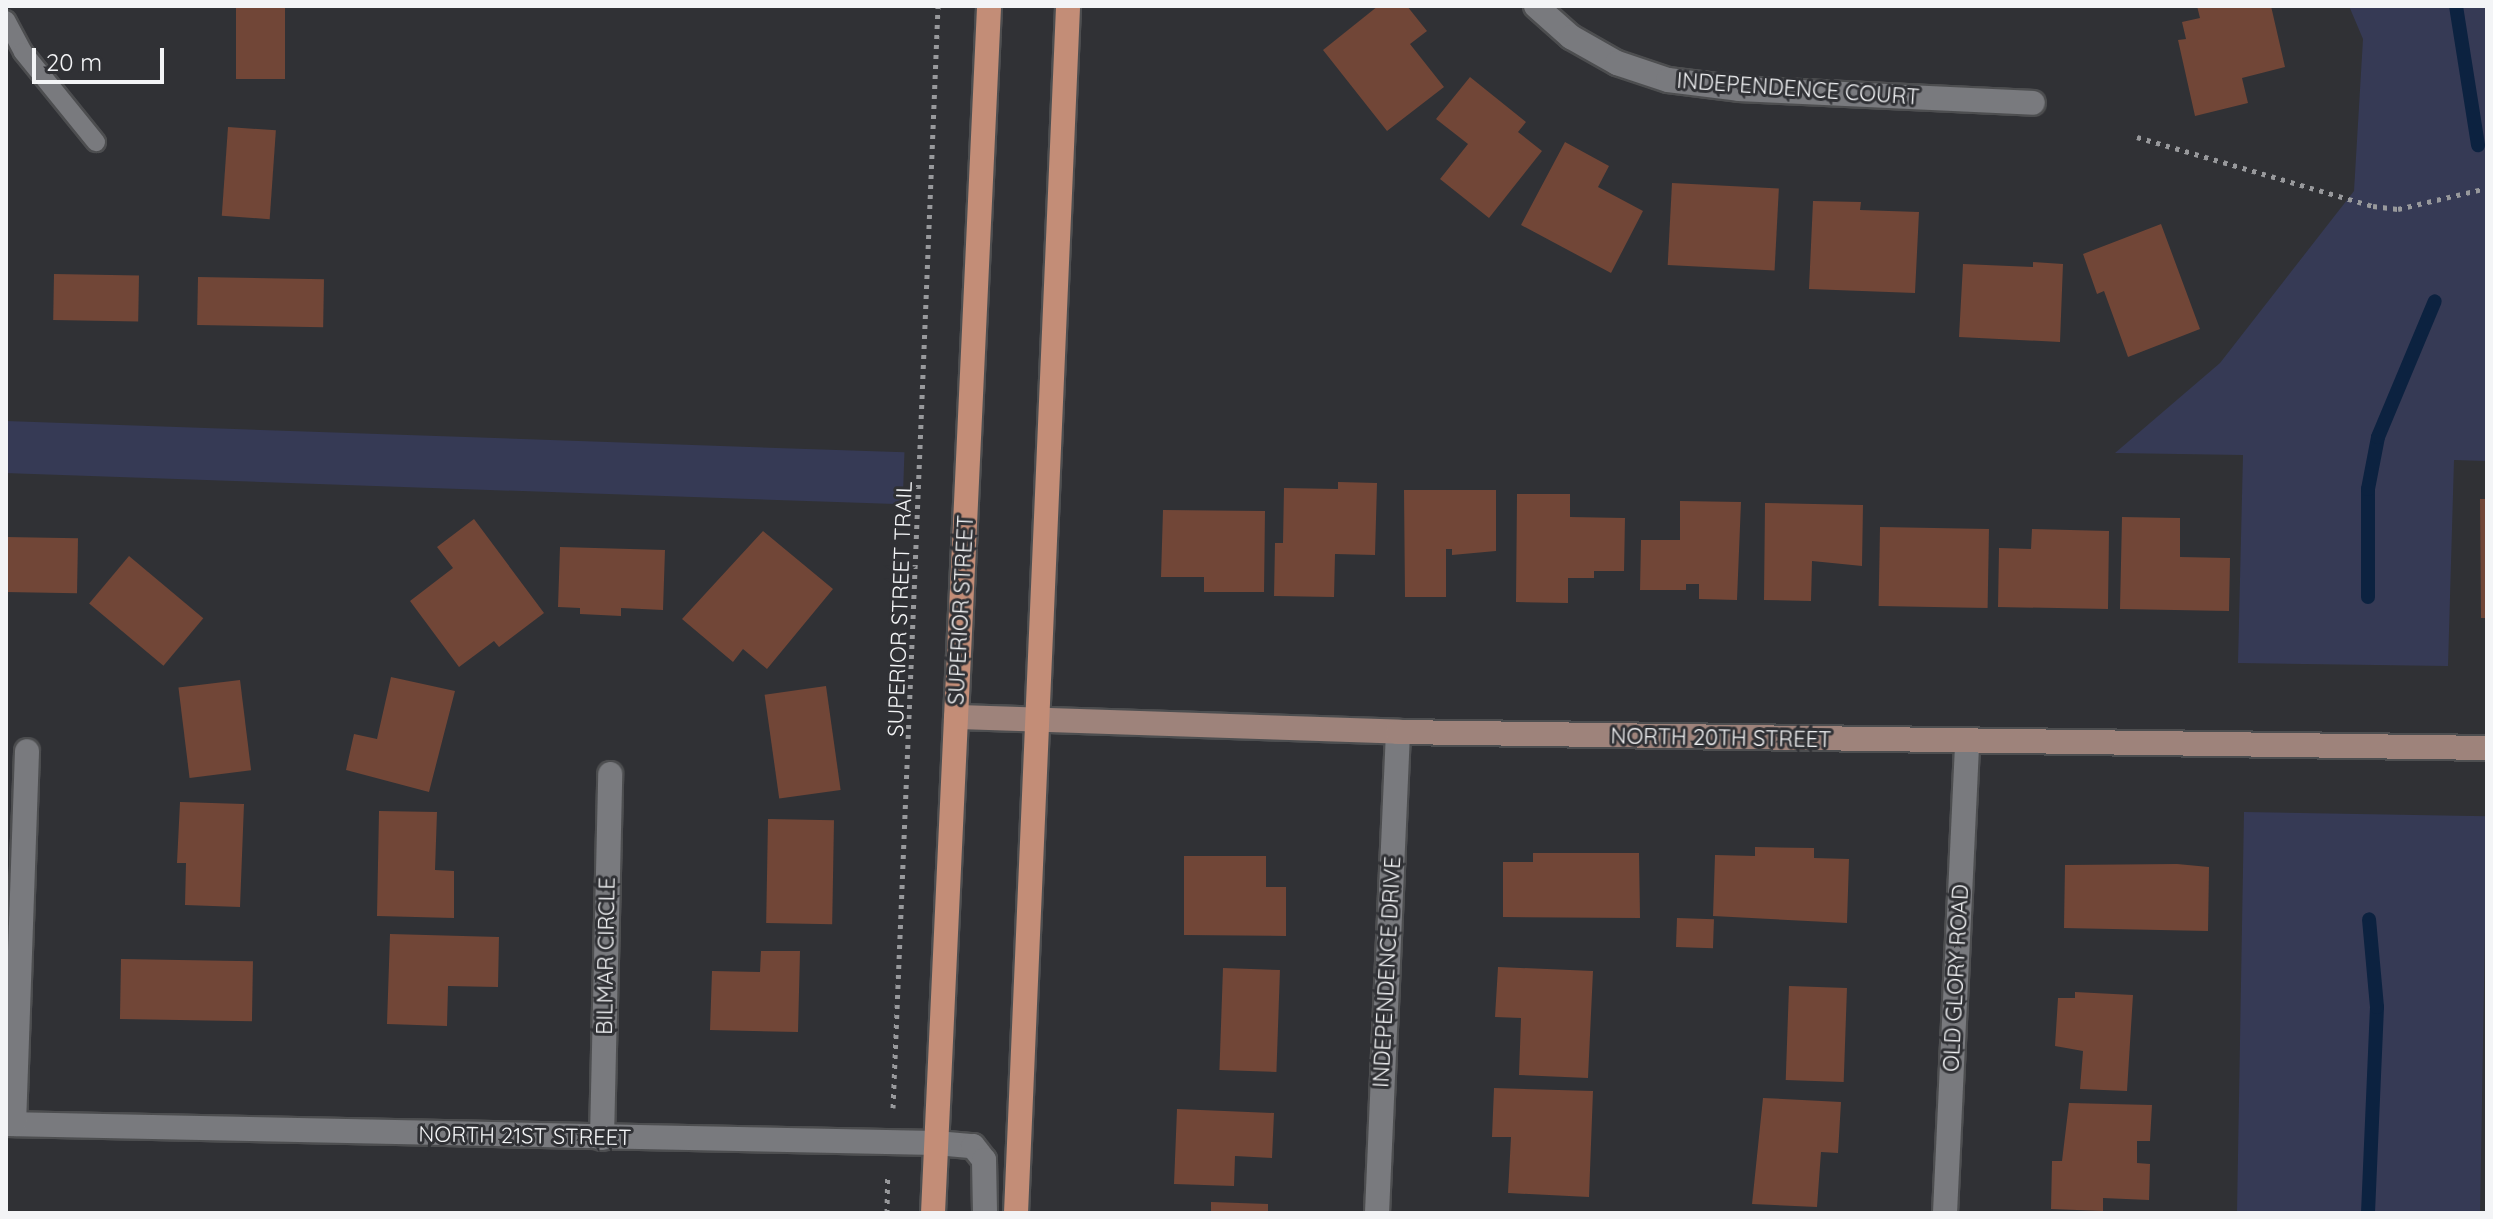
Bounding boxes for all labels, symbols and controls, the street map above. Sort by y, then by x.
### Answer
scale bar [36,32,168,82]
text: 20 m [46,47,102,77]
street label: INDEPENDENCE COURT [1676,67,1920,111]
street label: SUPERIOR STREET TRAIL [882,481,918,737]
street label: SUPERIOR STREET [943,514,979,706]
street label: NORTH 20TH STREET [1610,723,1832,753]
street label: INDEPENDENCE DRIVE [1368,856,1406,1088]
street label: BILMAR CIRCLE [591,877,621,1035]
street label: OLD GLORY ROAD [1938,883,1974,1073]
street label: NORTH 21ST STREET [418,1121,632,1151]

